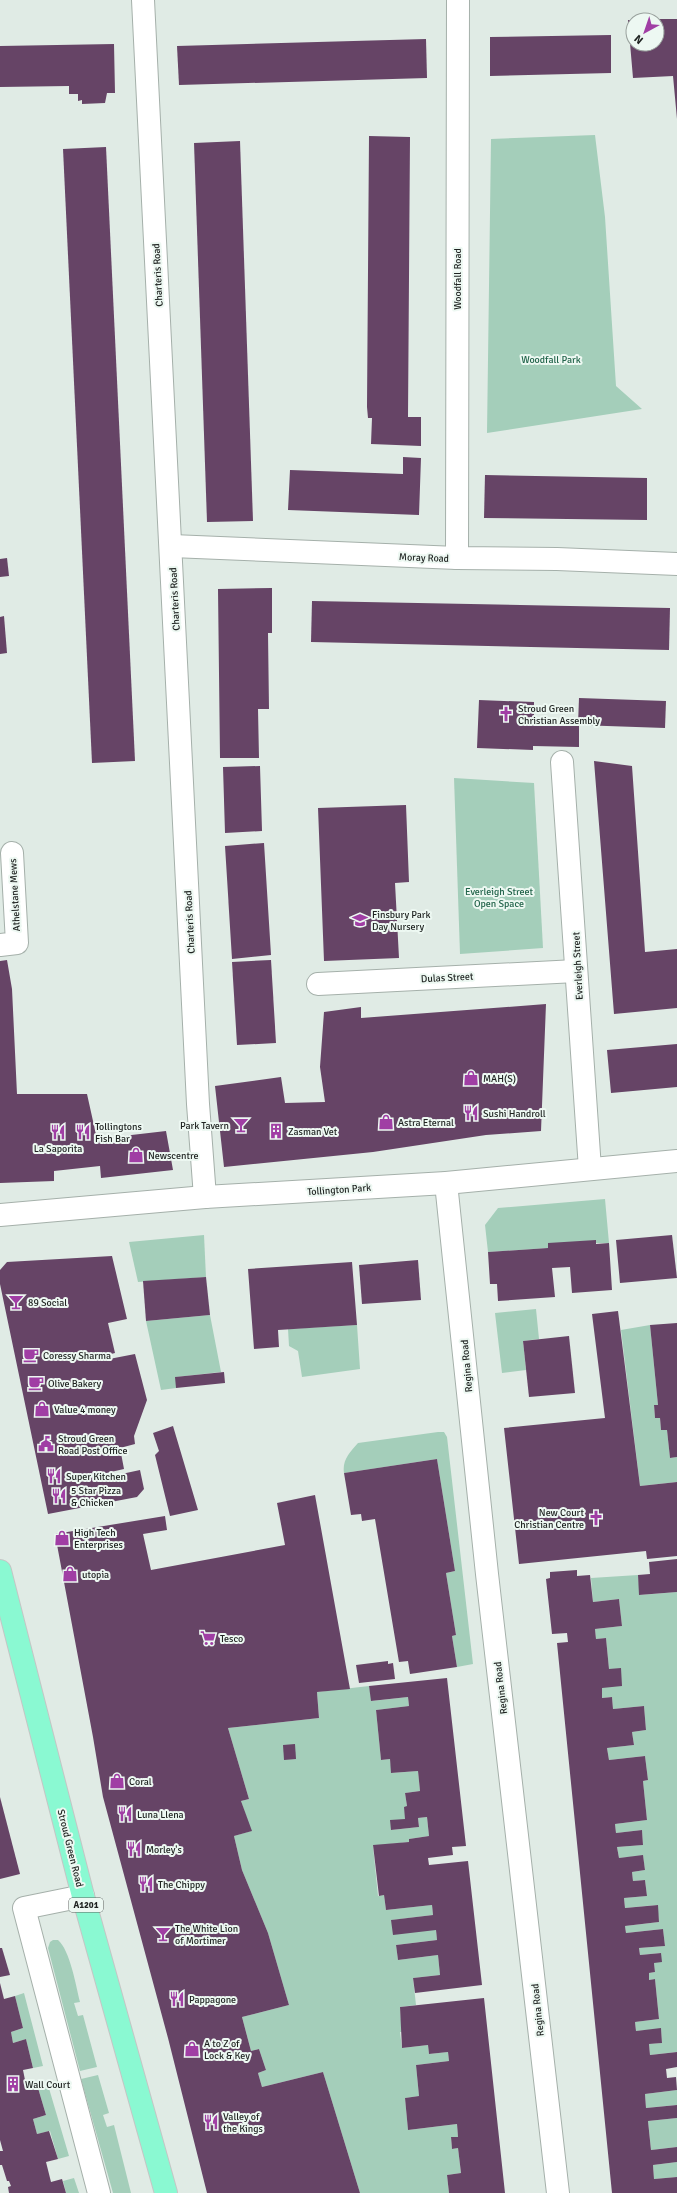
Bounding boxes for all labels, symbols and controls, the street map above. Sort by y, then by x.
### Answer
north arrow [625,12,665,52]
text: N [632,32,646,47]
street label: Charteris Road [150,243,166,307]
street label: Woodfall Road [452,248,464,310]
park label: Woodfall Park [521,354,581,366]
street label: Moray Road [399,551,449,565]
street label: Charteris Road [167,567,183,631]
place label: Stroud Green Christian Assembly [518,703,600,727]
church icon: Stroud Green Christian Assembly [497,705,515,723]
street label: Athelstane Mews [7,858,23,932]
park label: Everleigh Street Open Space [465,886,534,910]
street label: Charteris Road [182,890,198,954]
place label: Finsbury Park Day Nursery [372,909,431,933]
school or university icon: Finsbury Park Day Nursery [351,911,369,929]
street label: Everleigh Street [570,931,586,1000]
street label: Dulas Street [420,971,474,985]
shop icon: MAH(S) [462,1069,480,1087]
place label: MAH(S) [483,1073,516,1085]
restaurant icon: Sushi Handroll [462,1104,480,1122]
place label: Sushi Handroll [483,1108,546,1120]
shop icon: Astra Eternal [377,1113,395,1131]
bar icon: Park Tavern [232,1116,250,1134]
place label: Astra Eternal [398,1117,454,1129]
place label: Park Tavern [180,1120,229,1132]
place label: Tollingtons Fish Bar [95,1121,143,1145]
building icon: Zasman Vet [267,1122,285,1140]
restaurant icon: La Saporita [49,1123,67,1141]
restaurant icon: Tollingtons Fish Bar [74,1123,92,1141]
place label: Zasman Vet [288,1126,338,1138]
place label: La Saporita [34,1143,82,1155]
shop icon: Newscentre [127,1146,145,1164]
place label: Newscentre [148,1150,198,1162]
street label: Tollington Park [307,1182,371,1198]
bar icon: 89 Social [7,1293,25,1311]
place label: 89 Social [28,1297,67,1309]
street label: Regina Road [459,1339,475,1393]
cafe icon: Coressy Sharma [22,1346,40,1364]
place label: Coressy Sharma [43,1350,111,1362]
cafe icon: Olive Bakery [27,1374,45,1392]
place label: Olive Bakery [48,1378,102,1390]
shop icon: Value 4 money [33,1400,51,1418]
place label: Value 4 money [54,1404,116,1416]
place label: Stroud Green Road Post Office [58,1433,127,1457]
public building icon: Stroud Green Road Post Office [37,1435,55,1453]
restaurant icon: Super Kitchen [45,1467,63,1485]
place label: Super Kitchen [66,1471,126,1483]
place label: 5 Star Pizza & Chicken [71,1485,121,1509]
restaurant icon: 5 Star Pizza & Chicken [50,1487,68,1505]
place label: New Court Christian Centre [514,1507,584,1531]
church icon: New Court Christian Centre [587,1509,605,1527]
place label: High Tech Enterprises [74,1527,123,1551]
shop icon: High Tech Enterprises [53,1529,71,1547]
shop icon: utopia [61,1565,79,1583]
place label: utopia [82,1569,109,1581]
supermarket icon: Tesco [199,1629,217,1647]
place label: Tesco [220,1633,243,1645]
street label: Regina Road [492,1661,510,1715]
shop icon: Coral [108,1772,126,1790]
place label: Coral [129,1776,152,1788]
restaurant icon: Luna Llena [116,1805,134,1823]
street label: Stroud Green Road [55,1808,85,1888]
place label: Luna Llena [137,1809,184,1821]
restaurant icon: Morley's [125,1840,143,1858]
place label: Morley's [146,1844,182,1856]
restaurant icon: The Chippy [137,1875,155,1893]
place label: The Chippy [158,1879,205,1891]
road number: A1201 [69,1898,103,1912]
place label: The White Lion of Mortimer [175,1923,238,1947]
bar icon: The White Lion of Mortimer [154,1925,172,1943]
street label: Regina Road [529,1983,547,2037]
restaurant icon: Pappagone [168,1990,186,2008]
place label: Pappagone [189,1994,236,2006]
place label: A to Z of Lock & Key [204,2038,250,2062]
shop icon: A to Z of Lock & Key [183,2040,201,2058]
building icon: Wall Court [4,2075,22,2093]
place label: Wall Court [25,2079,71,2091]
place label: Valley of the Kings [223,2111,264,2135]
restaurant icon: Valley of the Kings [202,2113,220,2131]

